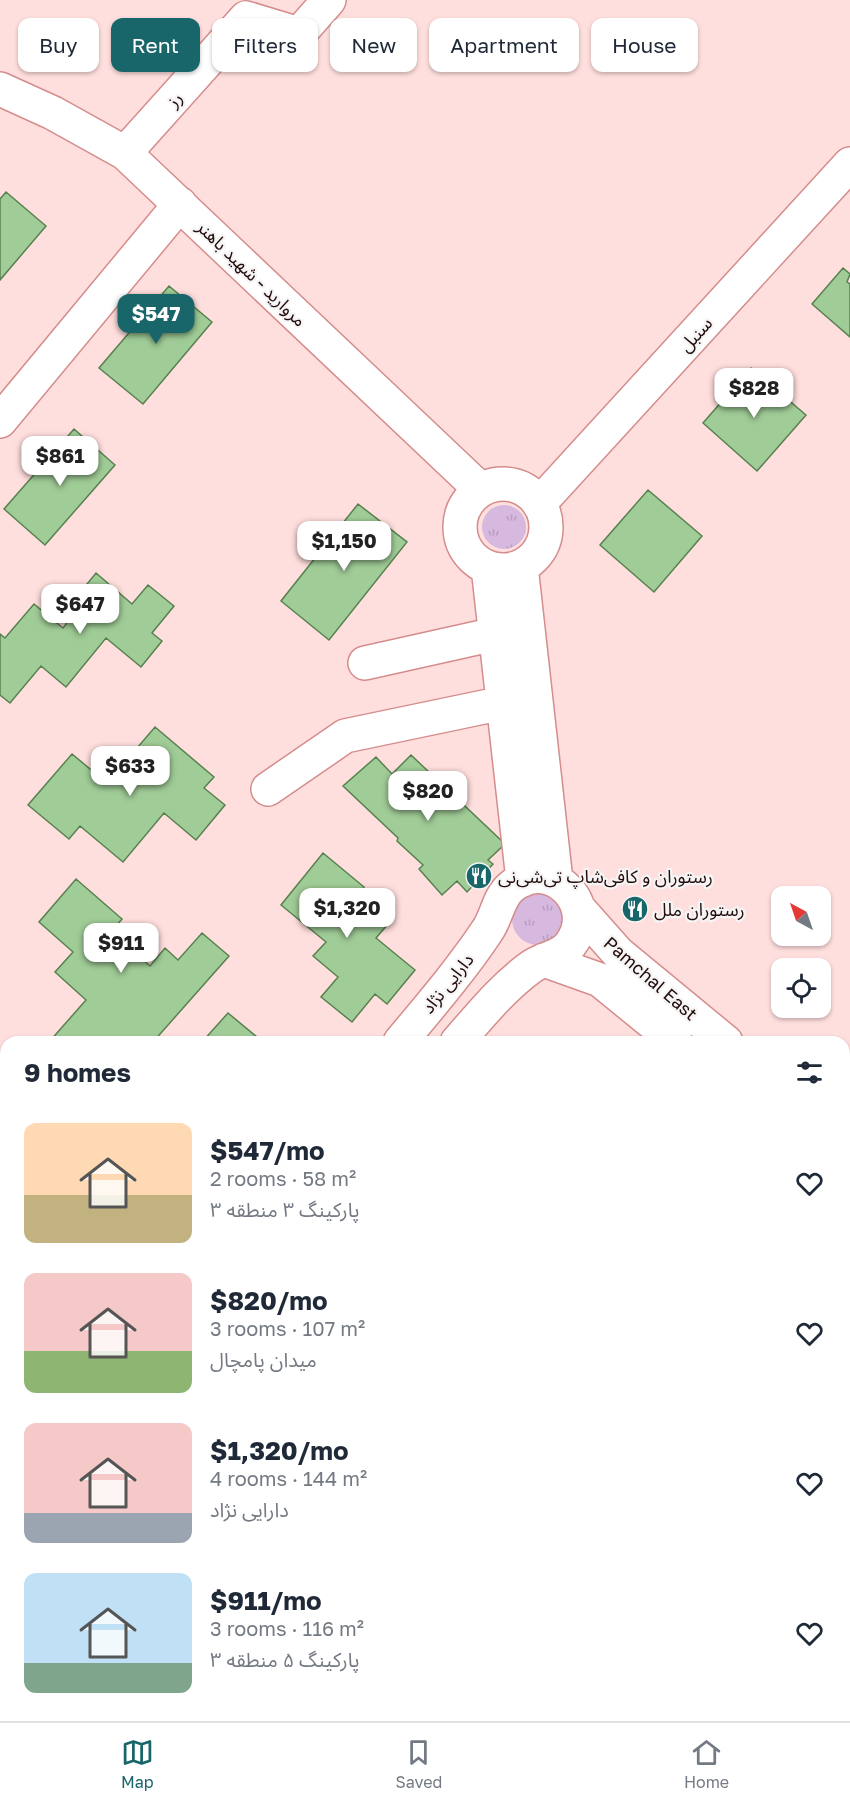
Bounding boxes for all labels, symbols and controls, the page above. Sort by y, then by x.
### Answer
chip: Buy [18,18,99,72]
chip: Rent [111,18,200,72]
chip: Filters [212,18,318,72]
chip: New [330,18,417,72]
chip: Apartment [429,18,579,72]
chip: House [591,18,698,72]
street label: رز [161,87,187,113]
street label: مروارید - شهید باهنر [191,215,311,331]
pin: $547 [120,294,192,345]
text: $547 [132,301,181,325]
street label: سنبل [674,312,717,357]
pin: $828 [718,368,790,419]
text: $828 [728,375,780,399]
pin: $861 [24,436,96,487]
text: $861 [35,443,85,467]
pin: $1,150 [295,521,393,572]
text: $1,150 [311,528,377,552]
pin: $647 [44,584,116,635]
text: $647 [55,591,105,615]
pin: $633 [94,746,166,797]
text: $633 [105,753,155,777]
pin: $820 [392,771,464,822]
text: $820 [402,778,454,802]
restaurant icon: رستوران و کافی‌شاپ تی‌شی‌نی [464,861,494,891]
place label: رستوران و کافی‌شاپ تی‌شی‌نی [498,865,713,889]
north arrow [771,886,831,946]
map controls [771,886,831,1018]
pin: $1,320 [298,888,396,939]
restaurant icon: رستوران ملل [620,894,650,924]
text: $1,320 [313,895,381,919]
place label: رستوران ملل [654,898,745,921]
pin: $911 [85,923,157,974]
text: $911 [98,930,144,954]
street label: Pamchal East [600,931,702,1025]
street label: دارایی نژاد [416,949,479,1018]
button: locate [771,958,831,1018]
icon: filters [793,1056,826,1089]
text: 9 homes [24,1057,131,1088]
text: $547/mo [210,1135,325,1166]
icon: home [72,1147,144,1219]
text: 2 rooms · 58 m² [210,1166,356,1190]
icon: heart [793,1167,826,1200]
text: پارکینگ ۳ منطقه ۳ [210,1197,360,1221]
text: $820/mo [210,1285,328,1316]
icon: home [72,1297,144,1369]
text: 3 rooms · 107 m² [210,1316,365,1340]
icon: heart [793,1317,826,1350]
text: میدان پامچال [210,1347,317,1371]
text: $1,320/mo [210,1435,349,1466]
icon: home [72,1447,144,1519]
text: 4 rooms · 144 m² [210,1466,367,1490]
icon: heart [793,1467,826,1500]
text: دارایی نژاد [210,1497,289,1521]
text: $911/mo [210,1585,322,1616]
icon: home [72,1597,144,1669]
text: 3 rooms · 116 m² [210,1616,364,1640]
icon: heart [793,1617,826,1650]
text: پارکینگ ۵ منطقه ۳ [210,1647,360,1671]
tab: Map [121,1736,154,1792]
tab: Saved [396,1736,442,1792]
tab: Home [684,1736,729,1792]

